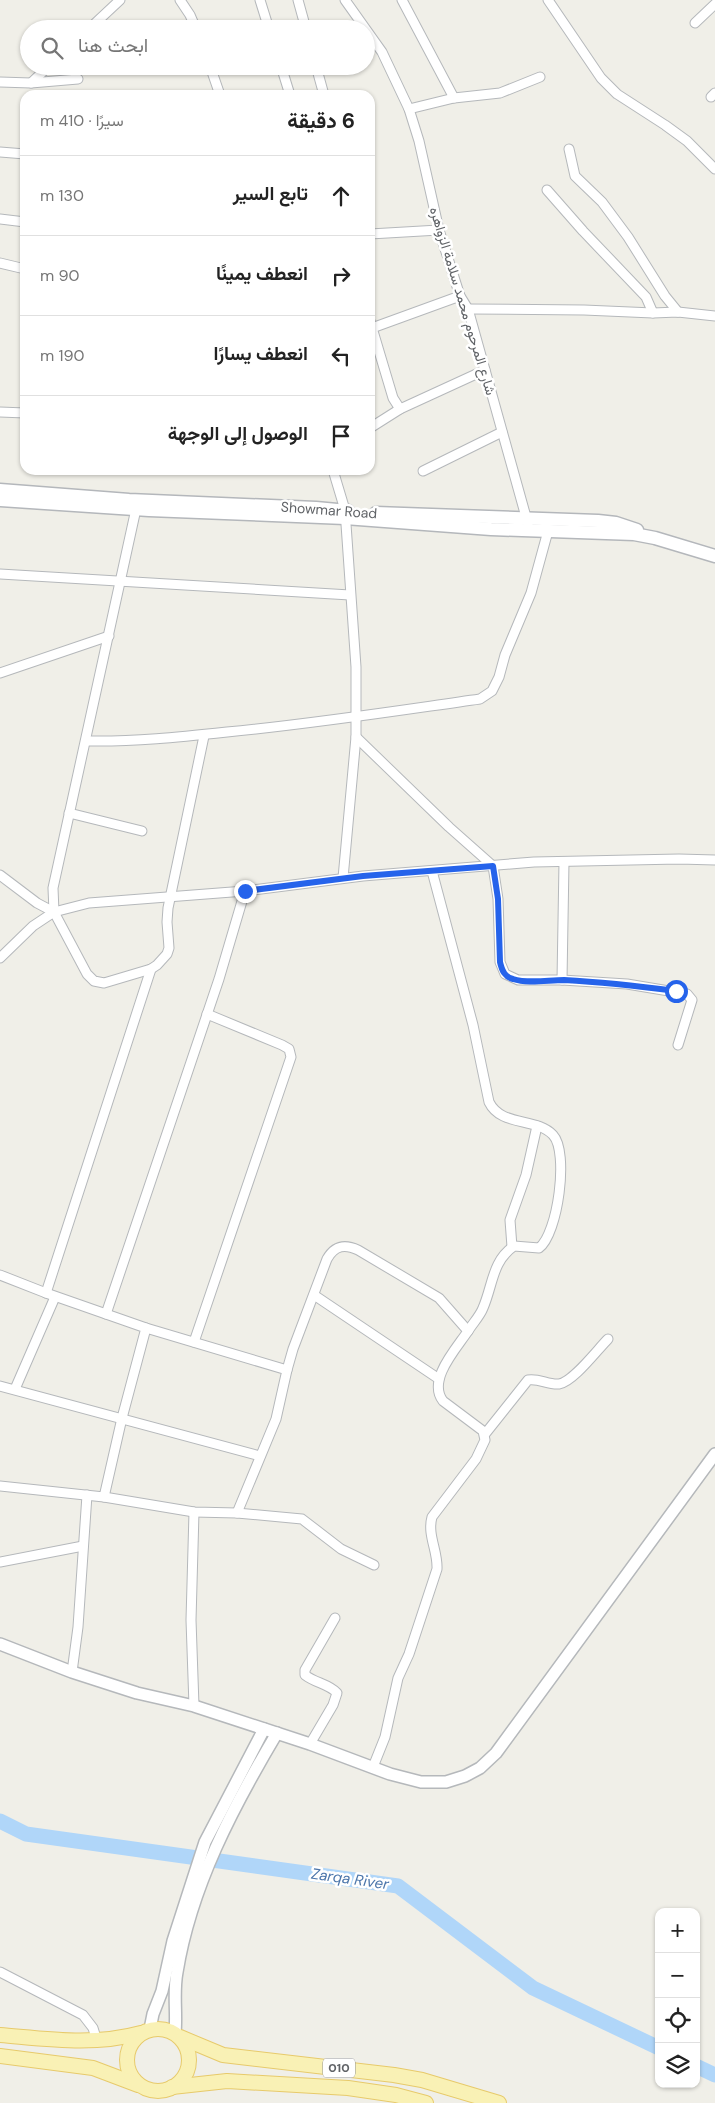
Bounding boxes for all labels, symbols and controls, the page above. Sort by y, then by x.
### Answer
search box [20,20,375,75]
text: ابحث هنا [78,33,148,58]
icon: search [38,34,66,62]
text: 6 دقيقة [287,107,355,135]
text: سيرًا · 410 m [40,110,124,131]
text: تابع السير [233,181,308,206]
icon: ahead [327,182,355,210]
text: 130 m [40,185,84,206]
street label: شارع المرحوم محمد سلامة الزواهره [424,205,500,398]
text: انعطف يمينًا [216,261,308,286]
icon: right [327,262,355,290]
text: 90 m [40,265,80,286]
text: انعطف يسارًا [214,341,308,366]
icon: left [327,342,355,370]
text: 190 m [40,345,85,366]
text: الوصول إلى الوجهة [168,421,308,446]
icon: arrive [327,422,355,450]
street label: Showmar Road [280,498,378,522]
route end [234,880,257,903]
route start [665,980,688,1003]
water label: Zarqa River [310,1864,390,1894]
map controls [655,1908,700,2088]
button: + [655,1908,700,1953]
button: − [655,1953,700,1998]
button: locate [655,1998,700,2043]
button: layers [655,2043,700,2088]
road number: 010 [323,2058,355,2078]

